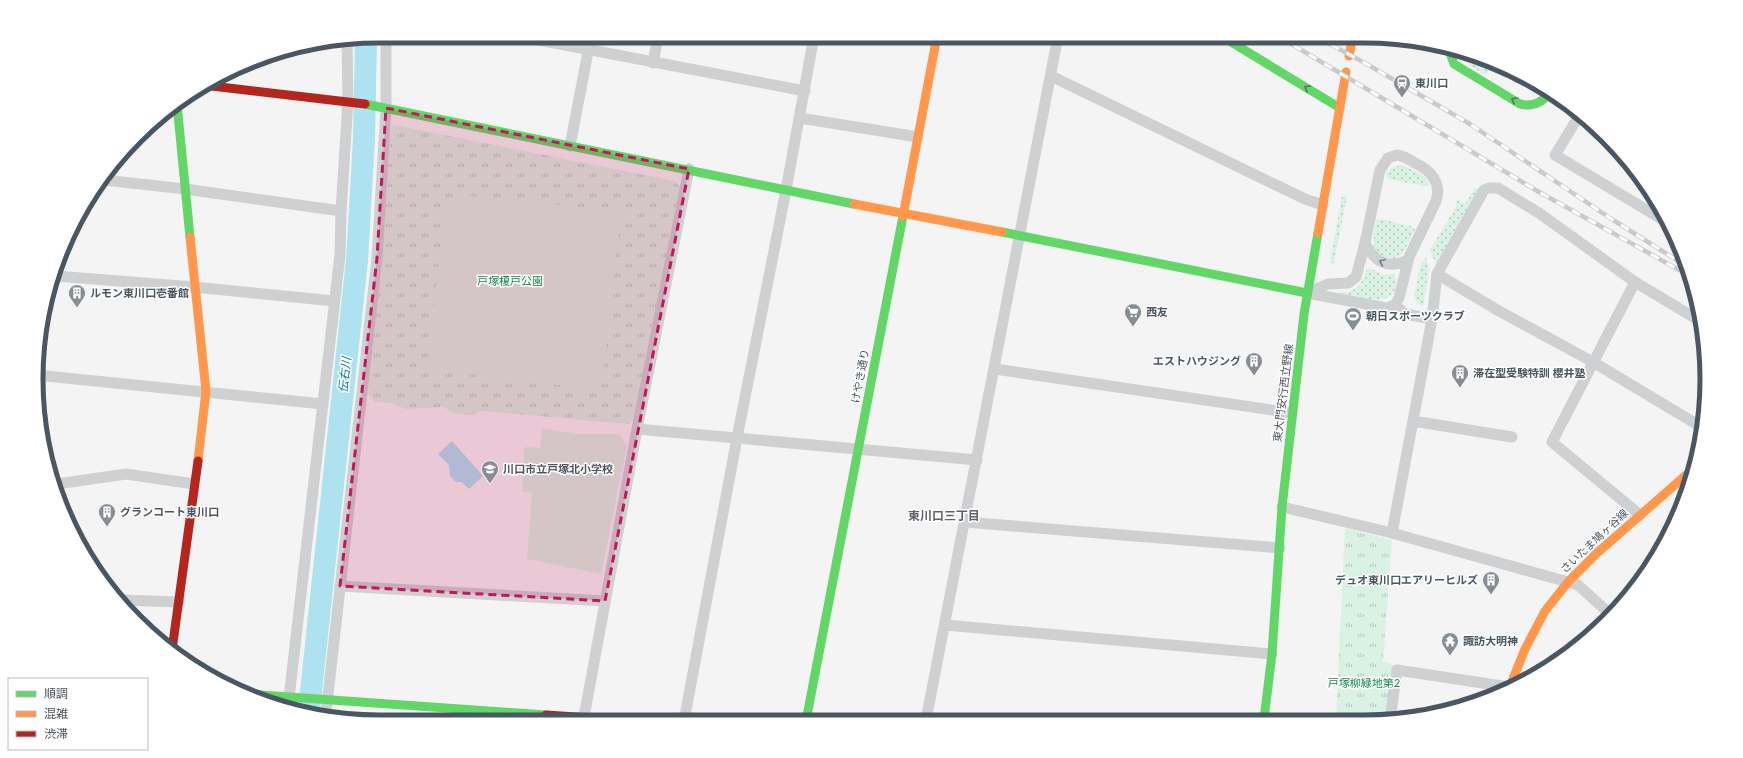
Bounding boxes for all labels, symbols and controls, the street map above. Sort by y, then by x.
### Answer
station icon: 東川口 [1392,73,1412,98]
place label: 東川口 [1415,76,1448,90]
one-way arrow [1304,86,1311,93]
one-way arrow [1511,98,1518,105]
one-way arrow [1379,258,1386,266]
park label: 戸塚榎戸公園 [477,274,543,288]
building icon: ルモン東川口壱番館 [67,283,87,308]
place label: ルモン東川口壱番館 [90,286,189,300]
supermarket icon: 西友 [1123,302,1143,327]
place label: 西友 [1146,305,1168,319]
sports icon: 朝日スポーツクラブ [1343,306,1363,331]
place label: 朝日スポーツクラブ [1366,309,1465,323]
street label: 東大門安行西立野線 [1270,343,1296,443]
street label: けやき通り [848,348,872,404]
building icon: エストハウジング [1244,351,1264,376]
water label: 伝右川 [335,354,354,394]
place label: エストハウジング [1153,354,1241,368]
building icon: 滞在型受験特訓 櫻井塾 [1450,363,1470,388]
place label: 滞在型受験特訓 櫻井塾 [1473,366,1586,380]
school or university icon: 川口市立戸塚北小学校 [480,459,500,484]
place label: 川口市立戸塚北小学校 [503,462,613,476]
building icon: グランコート東川口 [97,502,117,527]
place label: グランコート東川口 [120,505,219,519]
street label: さいたま鳩ヶ谷線 [1557,506,1631,576]
district label: 東川口三丁目 [908,508,980,523]
building icon: デュオ東川口エアリーヒルズ [1481,570,1501,595]
place label: デュオ東川口エアリーヒルズ [1335,573,1478,587]
temple icon: 諏訪大明神 [1440,631,1460,656]
place label: 諏訪大明神 [1463,634,1518,648]
park label: 戸塚柳緑地第2 [1328,676,1400,690]
legend [8,678,148,750]
text: 順調 [44,686,68,701]
text: 混雑 [44,706,68,721]
text: 渋滞 [44,726,68,741]

